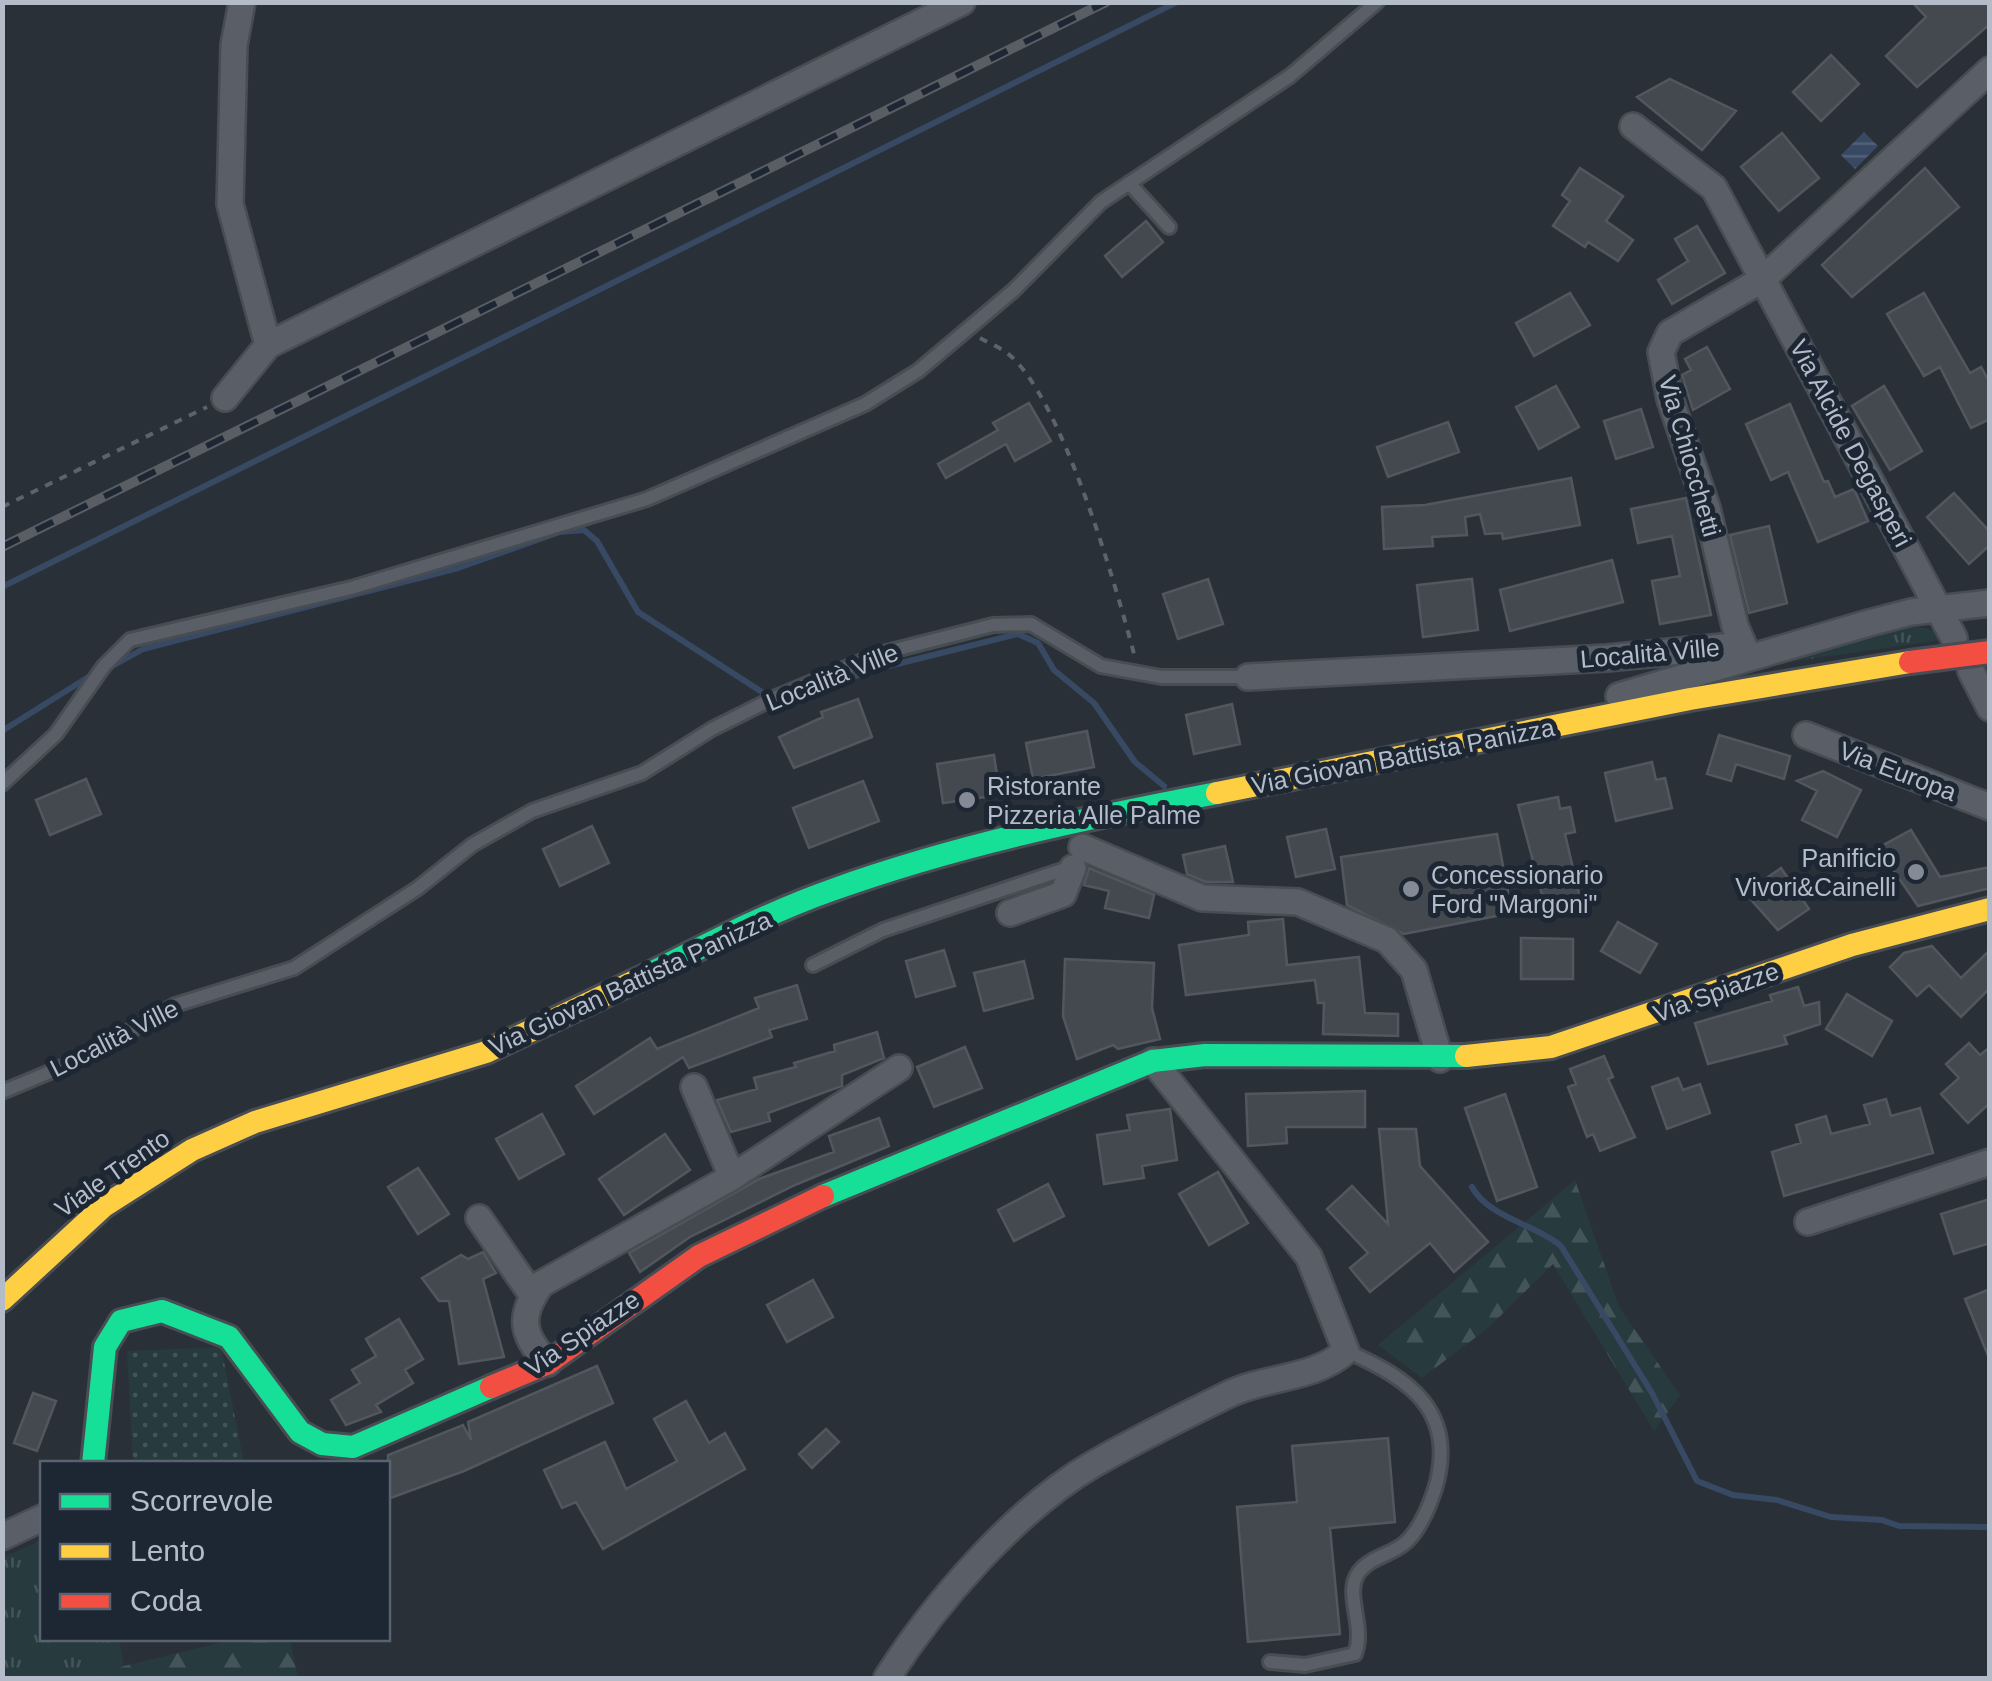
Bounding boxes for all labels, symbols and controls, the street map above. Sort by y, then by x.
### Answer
street label: Via Alcide Degasperi [1785,335,1917,551]
street label: Via Chiocchetti [1654,372,1726,540]
street label: Località Ville [1579,633,1721,673]
street label: Località Ville [762,638,902,716]
street label: Via Giovan Battista Panizza [1249,713,1557,799]
street label: Via Europa [1835,736,1961,806]
place label: Ristorante Pizzeria Alle Palme [987,772,1201,829]
marker: Ristorante Pizzeria Alle Palme [956,789,978,811]
place label: Panificio Vivori&Cainelli [1735,844,1896,901]
place label: Concessionario Ford "Margoni" [1431,861,1603,918]
marker: Panificio Vivori&Cainelli [1905,861,1927,883]
marker: Concessionario Ford "Margoni" [1400,878,1422,900]
street label: Via Giovan Battista Panizza [484,905,776,1061]
street label: Via Spiazze [1649,956,1783,1028]
street label: Località Ville [45,994,183,1082]
street label: Viale Trento [50,1123,174,1223]
street label: Via Spiazze [520,1285,644,1381]
legend [40,1461,390,1641]
text: Scorrevole [130,1484,273,1517]
text: Lento [130,1534,205,1567]
text: Coda [130,1584,202,1617]

